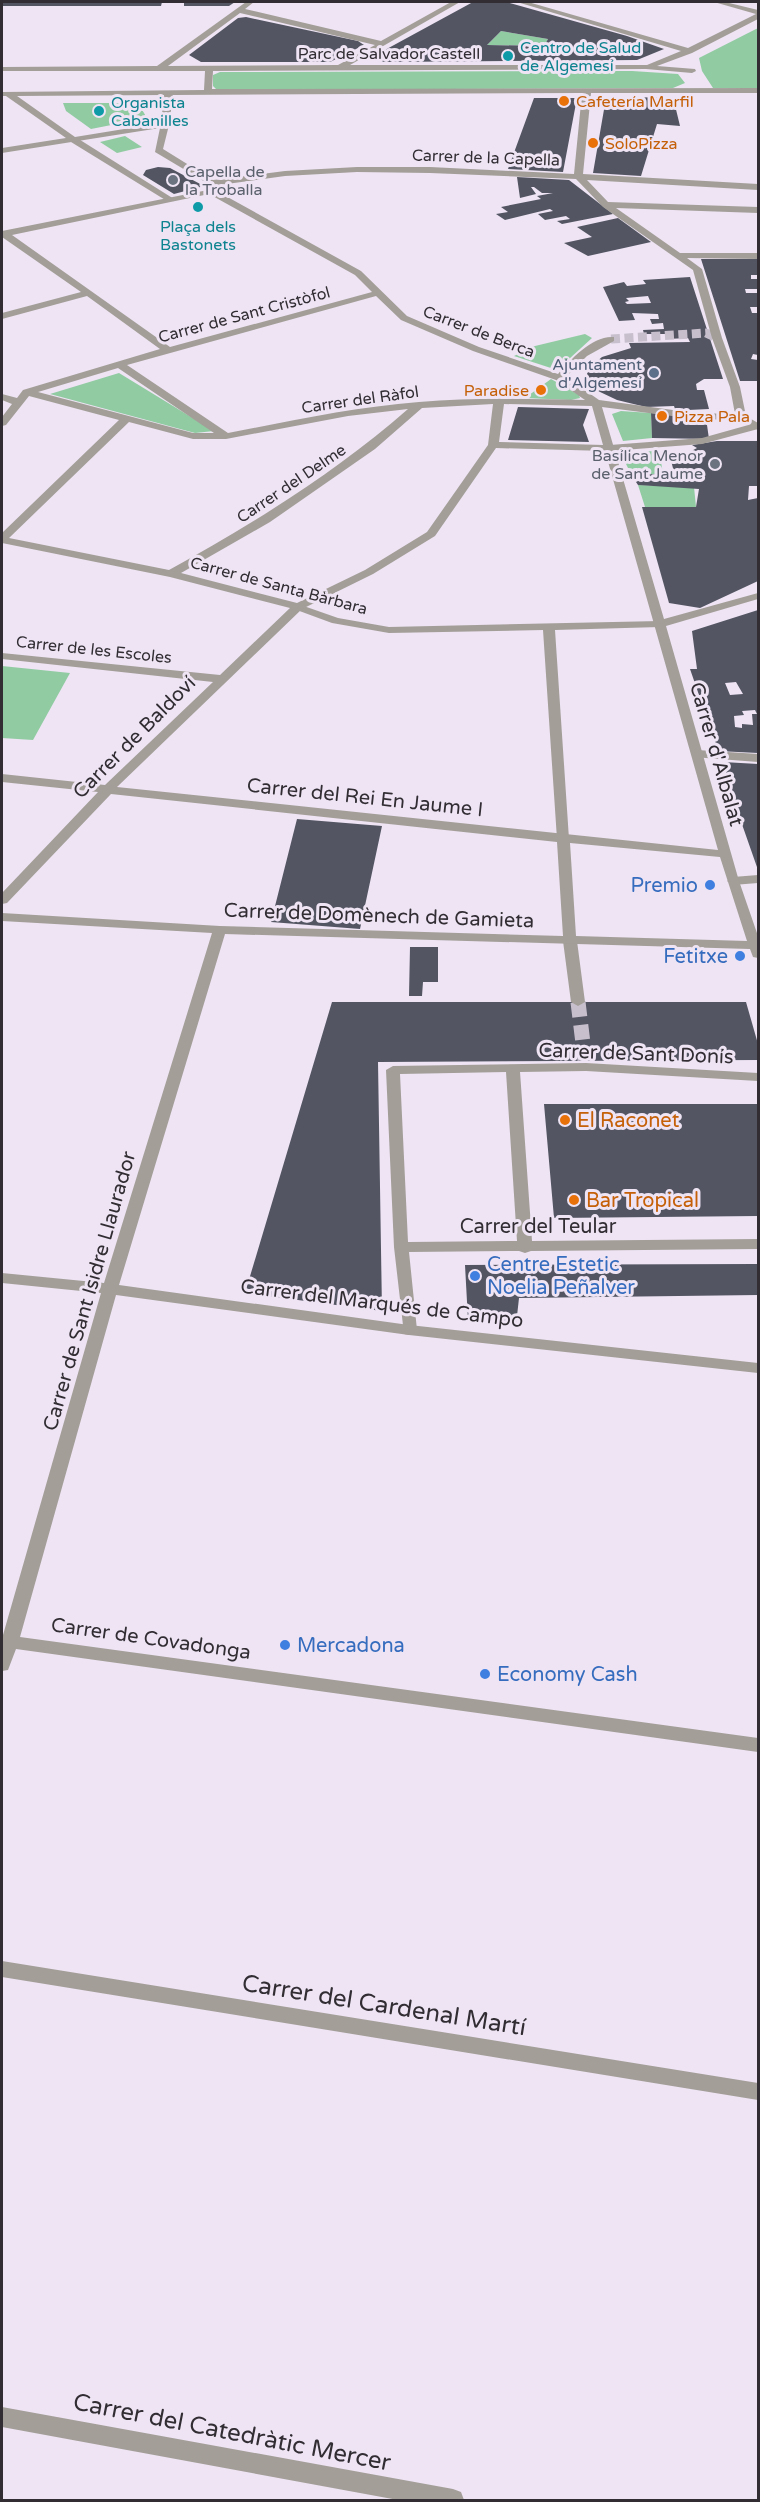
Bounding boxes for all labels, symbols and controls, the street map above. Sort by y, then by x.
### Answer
place label: Centro de Salud de Algemesí [520,38,641,76]
street label: Parc de Salvador Castell [298,44,480,64]
marker: Centro de Salud de Algemesí [501,49,515,63]
place label: Cafetería Marfil [576,92,694,112]
place label: Organista Cabanilles [111,93,189,131]
marker: Cafetería Marfil [557,94,571,108]
marker: Organista Cabanilles [92,104,106,118]
place label: SoloPizza [605,134,678,154]
marker: SoloPizza [586,136,600,150]
street label: Carrer de la Capella [412,145,560,171]
place label: Capella de la Troballa [185,162,265,200]
marker: Capella de la Troballa [166,173,180,187]
marker: Plaça dels Bastonets [191,200,205,214]
place label: Plaça dels Bastonets [160,217,236,255]
street label: Carrer de Sant Cristòfol [156,282,332,348]
street label: Carrer de Berca [420,301,537,362]
place label: Ajuntament d'Algemesí [552,355,642,393]
marker: Ajuntament d'Algemesí [647,366,661,380]
place label: Paradise [464,381,529,401]
street label: Carrer del Ràfol [300,382,420,418]
marker: Paradise [534,383,548,397]
place label: Pizza Pala [674,407,750,427]
marker: Pizza Pala [655,409,669,423]
street label: Carrer del Delme [233,440,350,528]
place label: Basílica Menor de Sant Jaume [591,446,704,484]
marker: Basílica Menor de Sant Jaume [708,457,722,471]
street label: Carrer de Santa Bàrbara [188,553,370,619]
street label: Carrer de les Escoles [15,632,173,668]
street label: Carrer de Baldoví [68,671,201,804]
street label: Carrer d'Albalat [684,680,748,829]
street label: Carrer del Rei En Jaume I [246,774,484,822]
place label: Premio [631,874,698,898]
marker: Premio [703,878,717,892]
street label: Carrer de Domènech de Gamieta [223,899,535,933]
place label: Fetitxe [663,945,728,969]
marker: Fetitxe [733,949,747,963]
street label: Carrer de Sant Donís [538,1039,734,1069]
place label: El Raconet [577,1109,680,1133]
marker: El Raconet [558,1113,572,1127]
street label: Carrer de Sant Isidre Llaurador [39,1148,141,1434]
place label: Bar Tropical [586,1189,699,1213]
marker: Bar Tropical [567,1193,581,1207]
street label: Carrer del Teular [460,1215,617,1239]
place label: Centre Estetic Noelia Peñalver [487,1253,635,1300]
marker: Centre Estetic Noelia Peñalver [468,1269,482,1283]
street label: Carrer del Marqués de Campo [239,1275,525,1333]
street label: Carrer de Covadonga [49,1613,252,1665]
place label: Mercadona [297,1634,405,1658]
marker: Mercadona [278,1638,292,1652]
place label: Economy Cash [497,1663,638,1687]
marker: Economy Cash [478,1667,492,1681]
street label: Carrer del Cardenal Martí [240,1969,528,2042]
street label: Carrer del Catedràtic Mercer [71,2387,394,2478]

